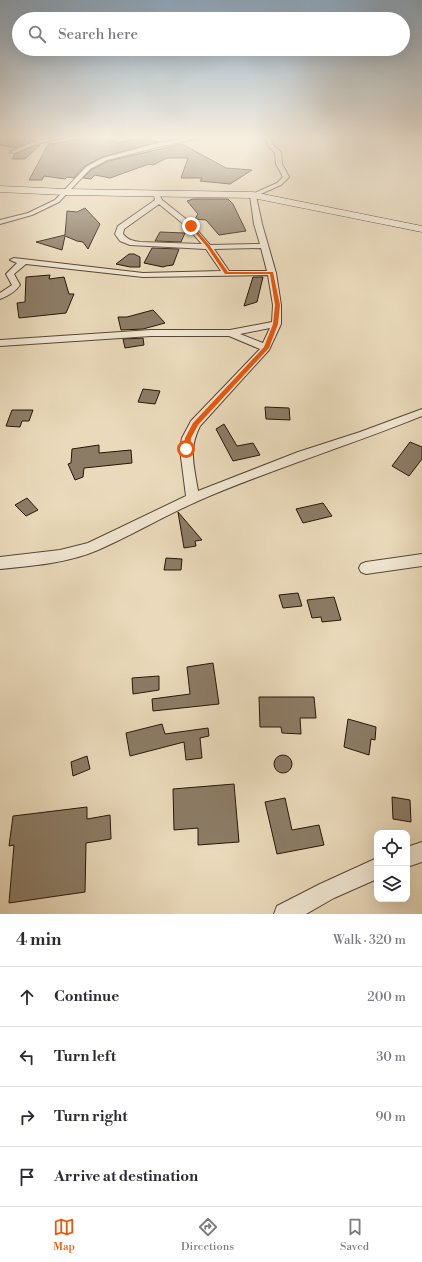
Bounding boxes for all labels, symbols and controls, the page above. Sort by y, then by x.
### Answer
search box [12,12,410,56]
icon: search [26,23,48,45]
text: Search here [58,25,138,44]
route end [182,217,200,235]
route start [177,440,195,458]
map controls [374,830,410,902]
button: locate [374,830,410,866]
button: layers [374,866,410,902]
text: 4 min [16,929,61,951]
text: Walk · 320 m [333,932,406,948]
icon: ahead [16,986,38,1008]
text: Continue [54,987,119,1006]
text: 200 m [367,989,406,1005]
icon: left [16,1046,38,1068]
text: Turn left [54,1047,116,1066]
text: 30 m [376,1049,406,1065]
icon: right [16,1106,38,1128]
text: Turn right [54,1107,128,1126]
text: 90 m [375,1109,406,1125]
icon: arrive [16,1166,38,1188]
text: Arrive at destination [54,1167,198,1186]
tab: Map [53,1216,75,1254]
tab: Directions [181,1216,234,1254]
tab: Saved [340,1216,369,1254]

